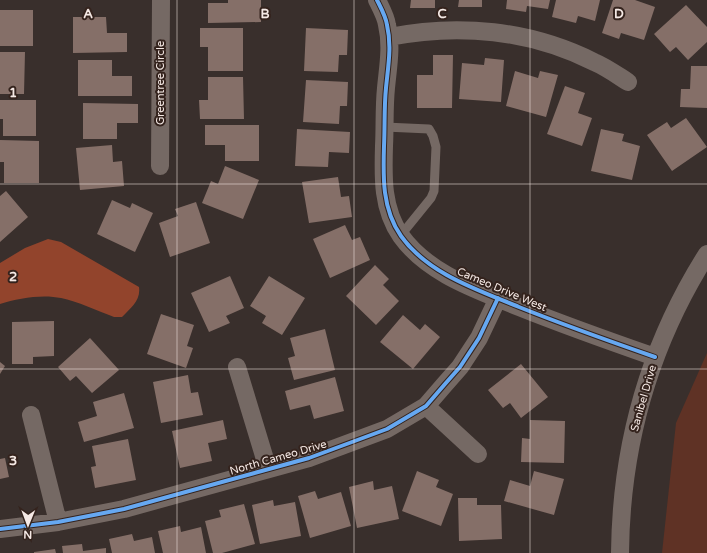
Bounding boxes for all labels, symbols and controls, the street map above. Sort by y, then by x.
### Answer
text: A [83,6,93,22]
text: B [260,6,270,22]
text: C [437,6,447,22]
text: D [614,6,624,22]
street label: Greentree Circle [154,41,167,125]
text: 1 [9,85,17,101]
street label: Cameo Drive West [455,265,549,314]
text: 2 [9,269,17,285]
street label: Sanibel Drive [628,364,659,433]
street label: North Cameo Drive [228,437,328,478]
text: 3 [9,453,17,469]
north arrow [8,505,48,545]
text: N [23,528,32,541]

